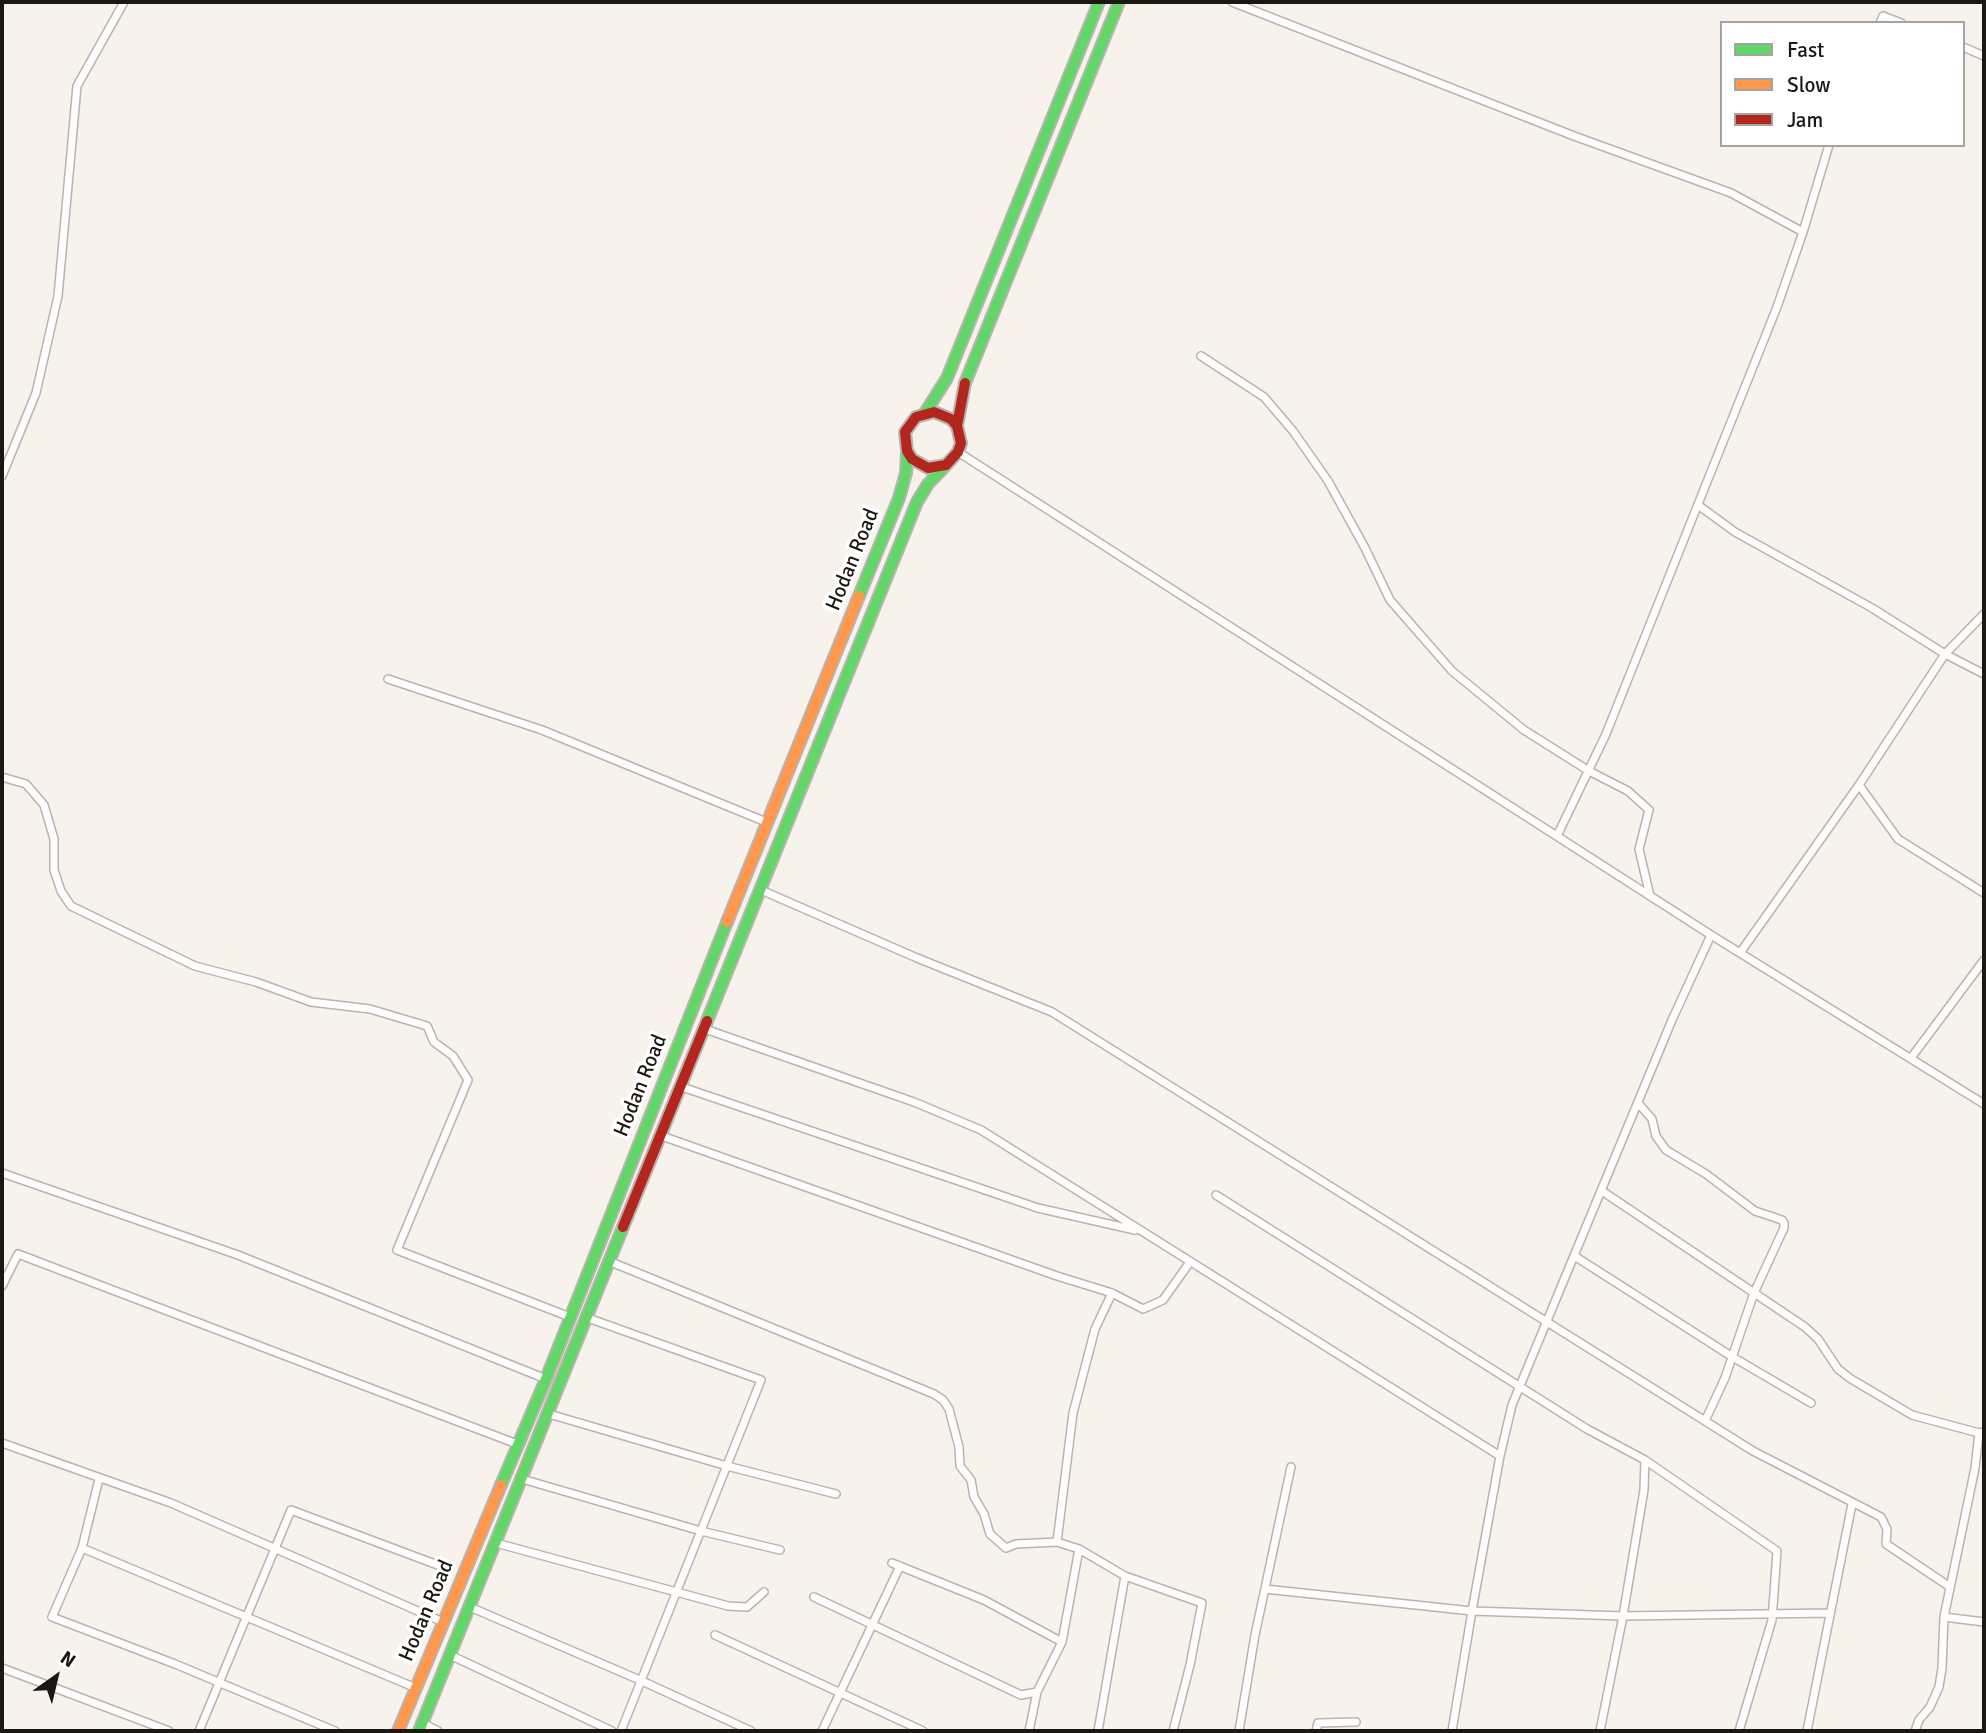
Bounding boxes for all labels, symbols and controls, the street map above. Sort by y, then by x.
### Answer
legend [1720,21,1965,147]
text: Fast [1787,37,1824,63]
text: Slow [1787,72,1831,98]
text: Jam [1787,107,1823,133]
street label: Hodan Road [821,505,885,615]
street label: Hodan Road [609,1031,673,1141]
street label: Hodan Road [394,1556,460,1666]
north arrow [21,1642,91,1712]
text: N [56,1646,80,1673]

